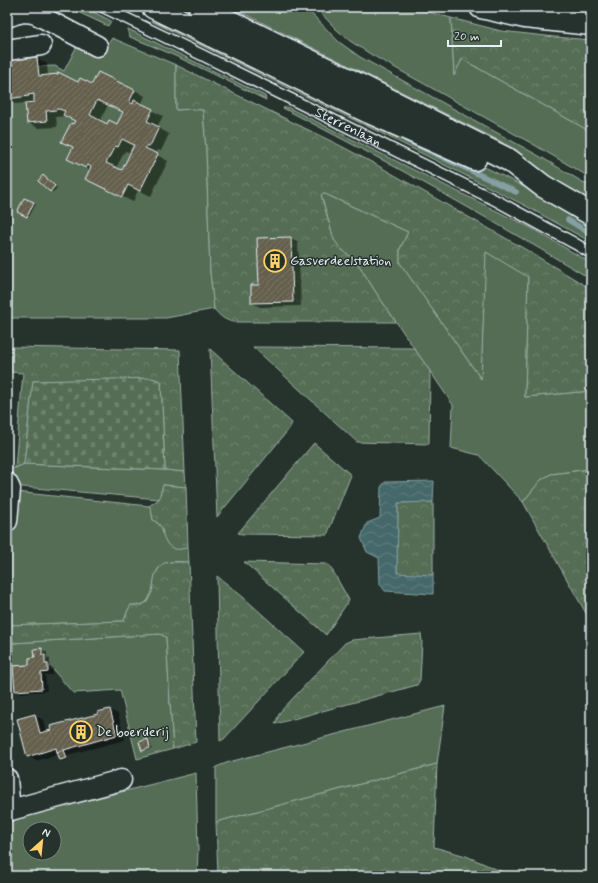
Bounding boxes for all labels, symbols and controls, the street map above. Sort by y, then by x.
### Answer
scale bar [448,22,501,48]
text: 20 m [454,29,480,45]
street label: Sterrenlaan [312,103,384,151]
building icon: Gasverdeelstation [262,248,288,274]
place label: Gasverdeelstation [290,252,391,270]
building icon: De boerderij [68,719,94,745]
place label: De boerderij [96,723,169,741]
north arrow [22,821,62,861]
text: N [40,825,53,841]

